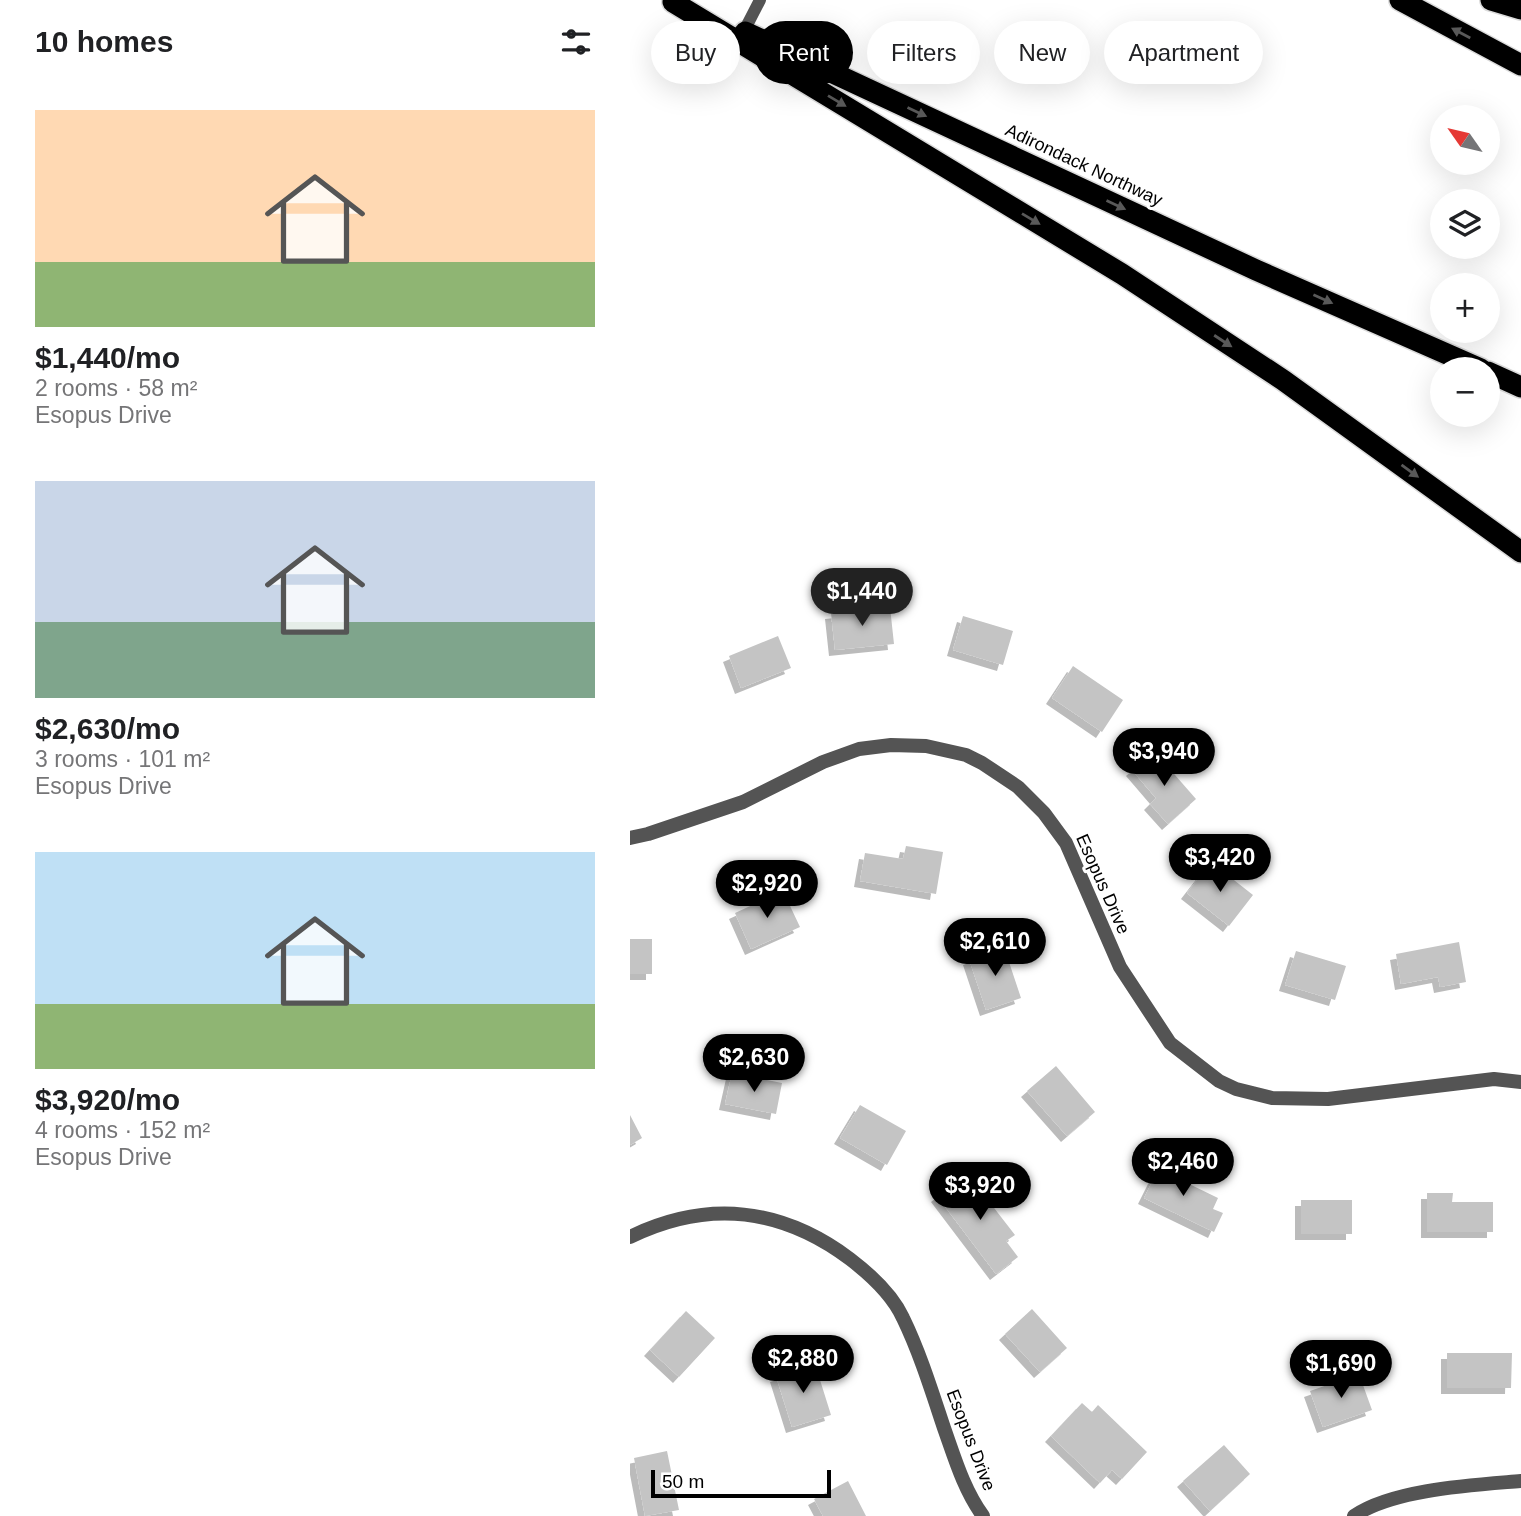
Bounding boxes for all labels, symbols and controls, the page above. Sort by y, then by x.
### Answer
chip: Buy [651,21,740,84]
chip: Rent [754,21,853,84]
chip: Filters [867,21,980,84]
chip: New [994,21,1090,84]
chip: Apartment [1104,21,1263,84]
icon: filters [557,23,595,61]
text: 10 homes [35,25,173,58]
one-way arrow [1451,27,1471,39]
one-way arrow [827,95,846,107]
north arrow [1430,105,1500,175]
map controls [1430,105,1500,427]
one-way arrow [907,106,927,118]
street label: Adirondack Northway [1002,120,1166,210]
icon: home [252,156,378,282]
button: layers [1430,189,1500,259]
one-way arrow [1106,199,1126,210]
one-way arrow [1022,213,1041,225]
button: + [1430,273,1500,343]
one-way arrow [1313,293,1333,305]
one-way arrow [1214,334,1233,347]
text: $1,440/mo [35,341,180,374]
button: − [1430,357,1500,427]
text: 2 rooms · 58 m² [35,375,197,401]
text: Esopus Drive [35,402,172,428]
one-way arrow [1400,464,1419,478]
icon: home [252,527,378,653]
pin: $1,440 [805,568,919,628]
text: $1,440 [827,578,897,604]
text: $2,630/mo [35,712,180,745]
pin: $3,940 [1107,728,1221,788]
text: $3,940 [1129,738,1199,764]
text: 3 rooms · 101 m² [35,746,210,772]
text: Esopus Drive [35,773,172,799]
street label: Esopus Drive [1072,831,1134,937]
pin: $3,420 [1163,834,1277,894]
text: $3,420 [1185,844,1255,870]
pin: $2,920 [710,860,824,920]
text: $2,920 [732,870,802,896]
icon: home [252,898,378,1024]
pin: $2,610 [938,918,1052,978]
text: $2,610 [960,928,1030,954]
pin: $2,630 [697,1034,811,1094]
text: $2,630 [719,1044,789,1070]
text: $3,920/mo [35,1083,180,1116]
text: 4 rooms · 152 m² [35,1117,210,1143]
pin: $2,460 [1126,1138,1240,1198]
text: Esopus Drive [35,1144,172,1170]
text: $2,460 [1148,1148,1218,1174]
pin: $3,920 [923,1162,1037,1222]
text: $3,920 [945,1172,1015,1198]
pin: $2,880 [746,1336,860,1395]
pin: $1,690 [1284,1340,1398,1400]
text: $2,880 [768,1345,838,1371]
text: $1,690 [1306,1350,1376,1376]
street label: Esopus Drive [942,1386,1000,1494]
scale bar [651,1467,831,1499]
text: 50 m [662,1471,704,1492]

